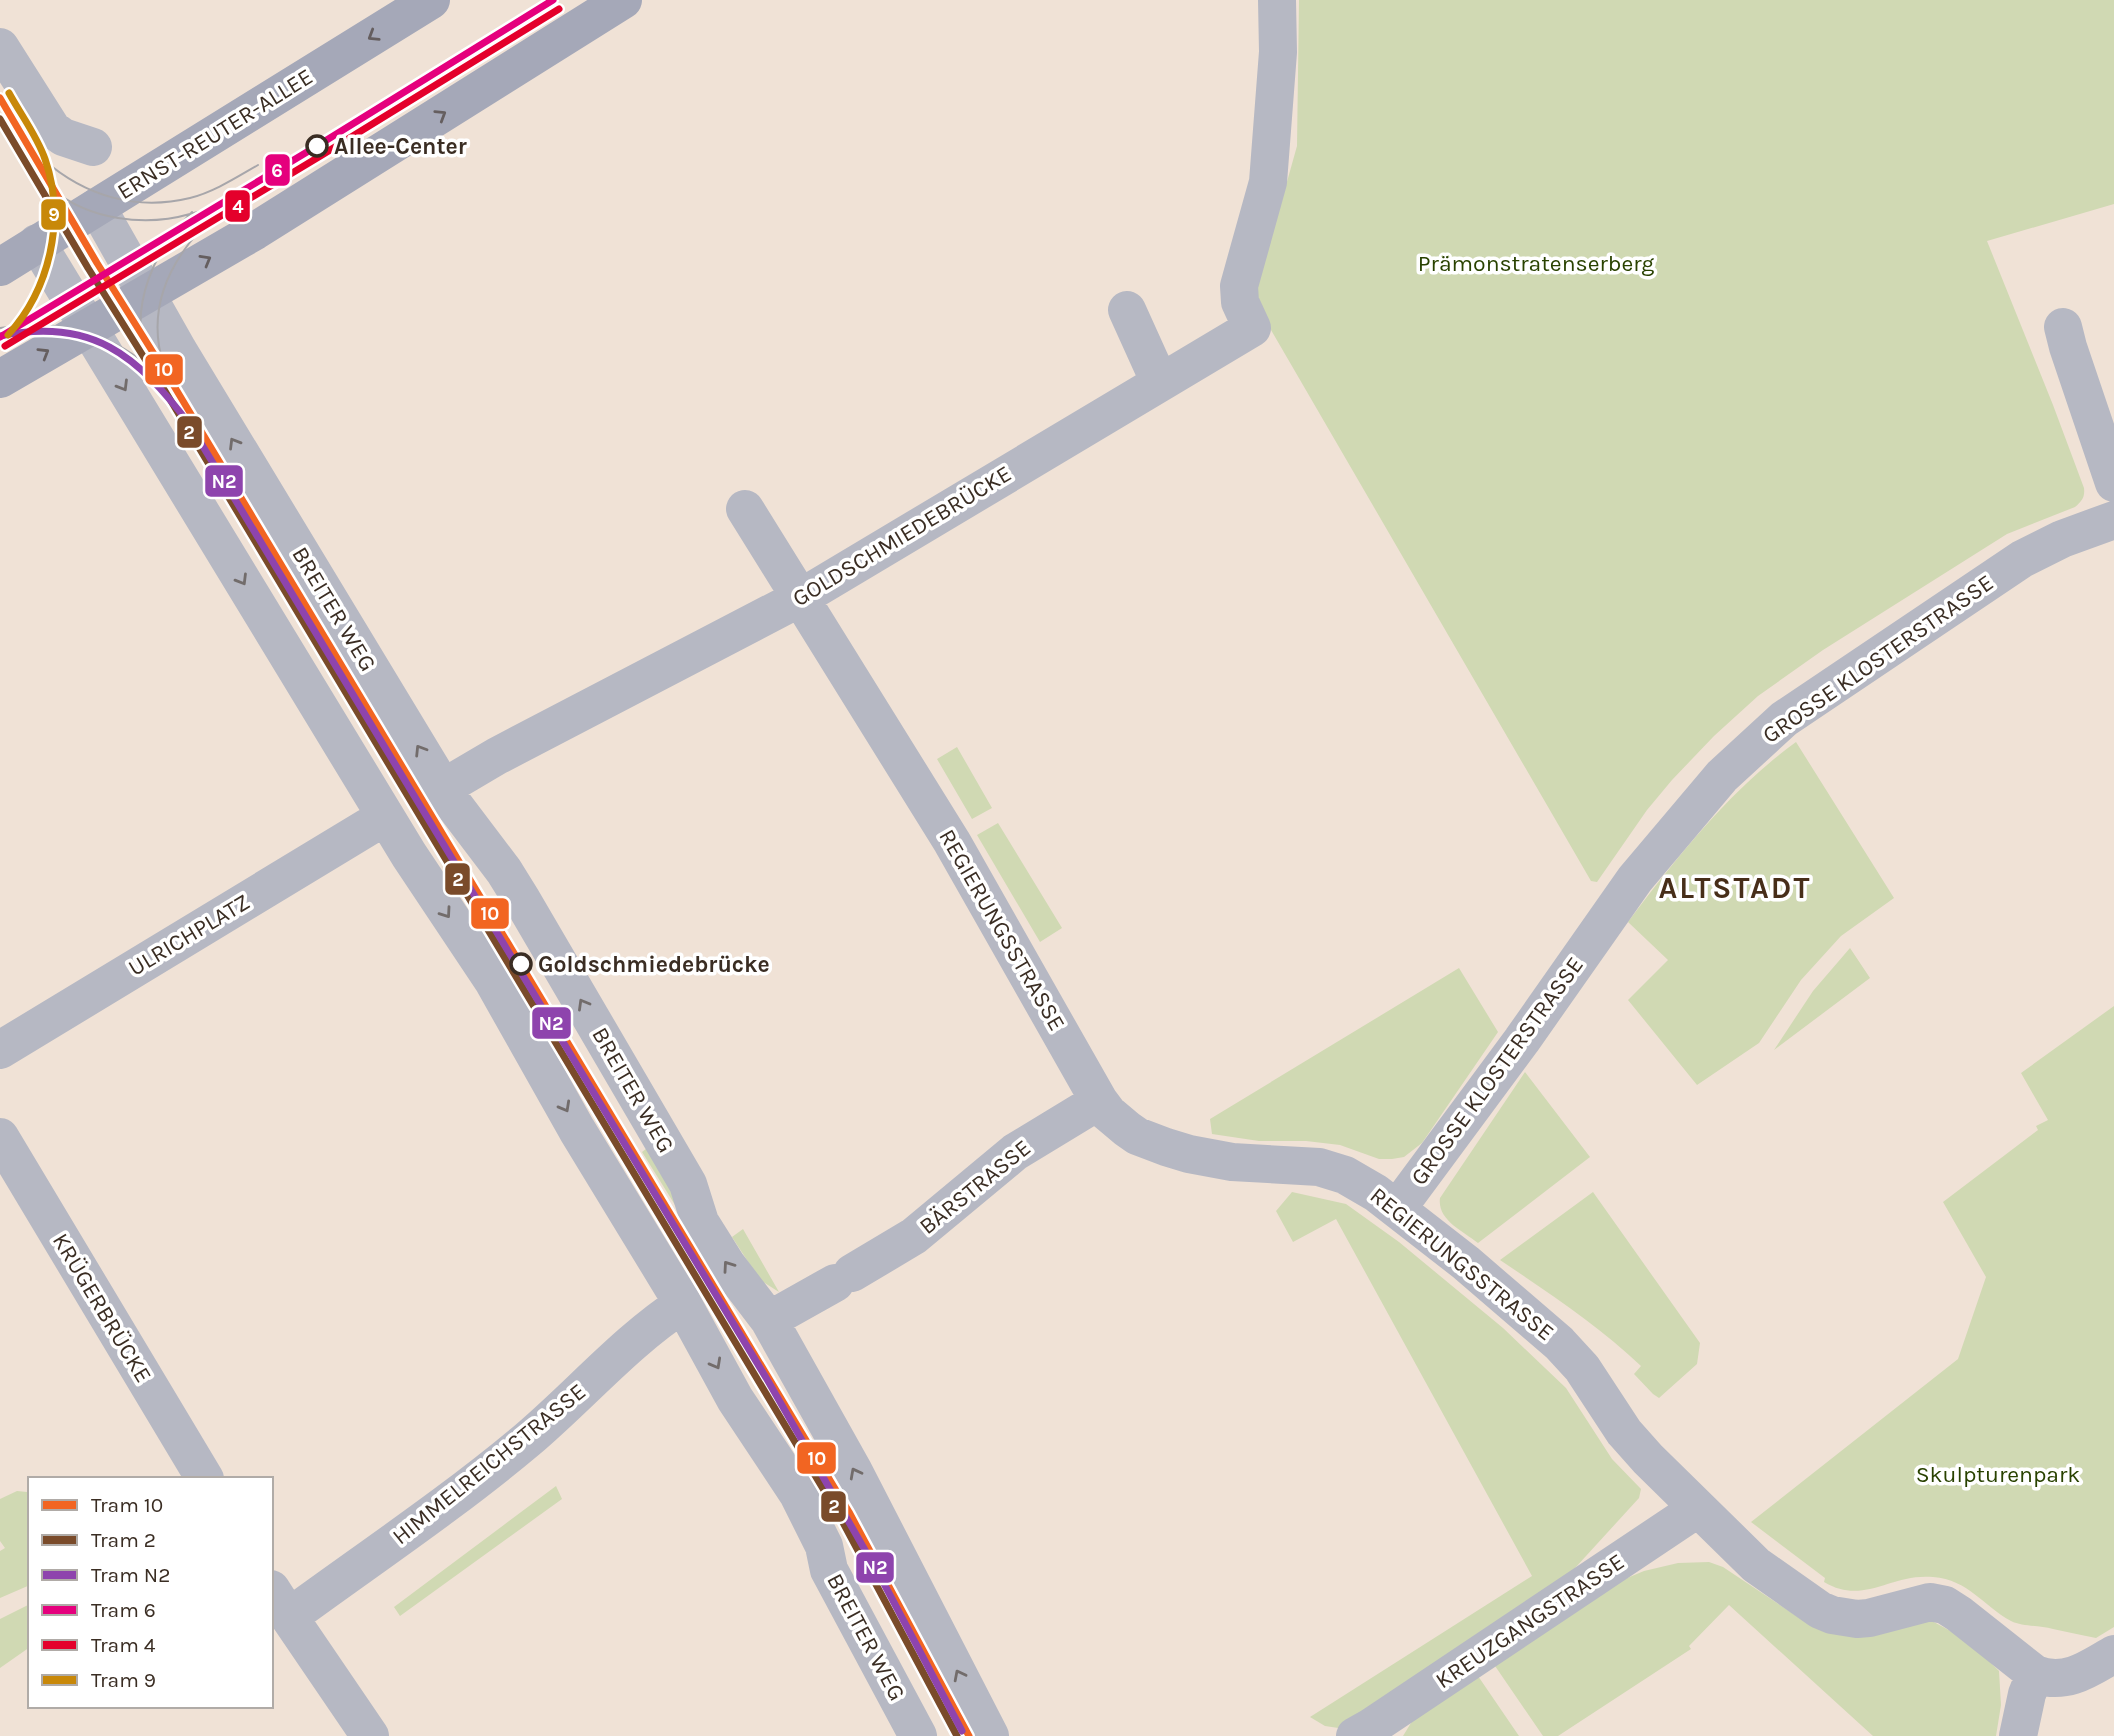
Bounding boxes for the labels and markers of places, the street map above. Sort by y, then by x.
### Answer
place label: Allee-Center [334,133,467,160]
marker: Allee-Center [306,135,328,157]
place label: Goldschmiedebrücke [538,951,770,978]
marker: Goldschmiedebrücke [510,953,532,975]

